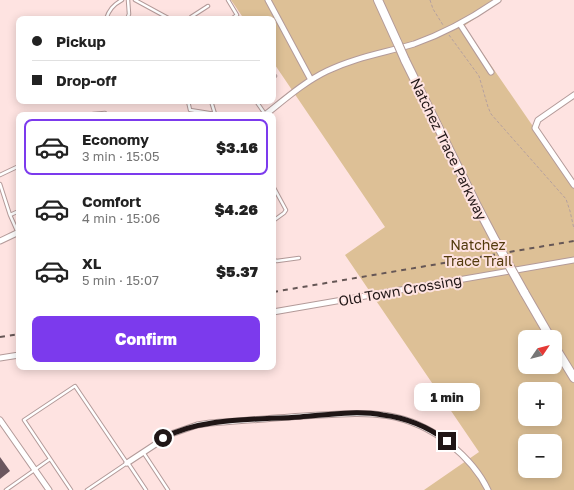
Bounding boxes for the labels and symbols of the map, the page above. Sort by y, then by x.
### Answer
street label: Natchez Trace Parkway [407,75,491,223]
park label: Natchez Trace Trail [444,236,512,269]
street label: Old Town Crossing [337,271,463,309]
north arrow [518,330,562,374]
callout: 1 min [414,383,480,411]
route start [154,429,172,447]
route end [438,432,456,450]

